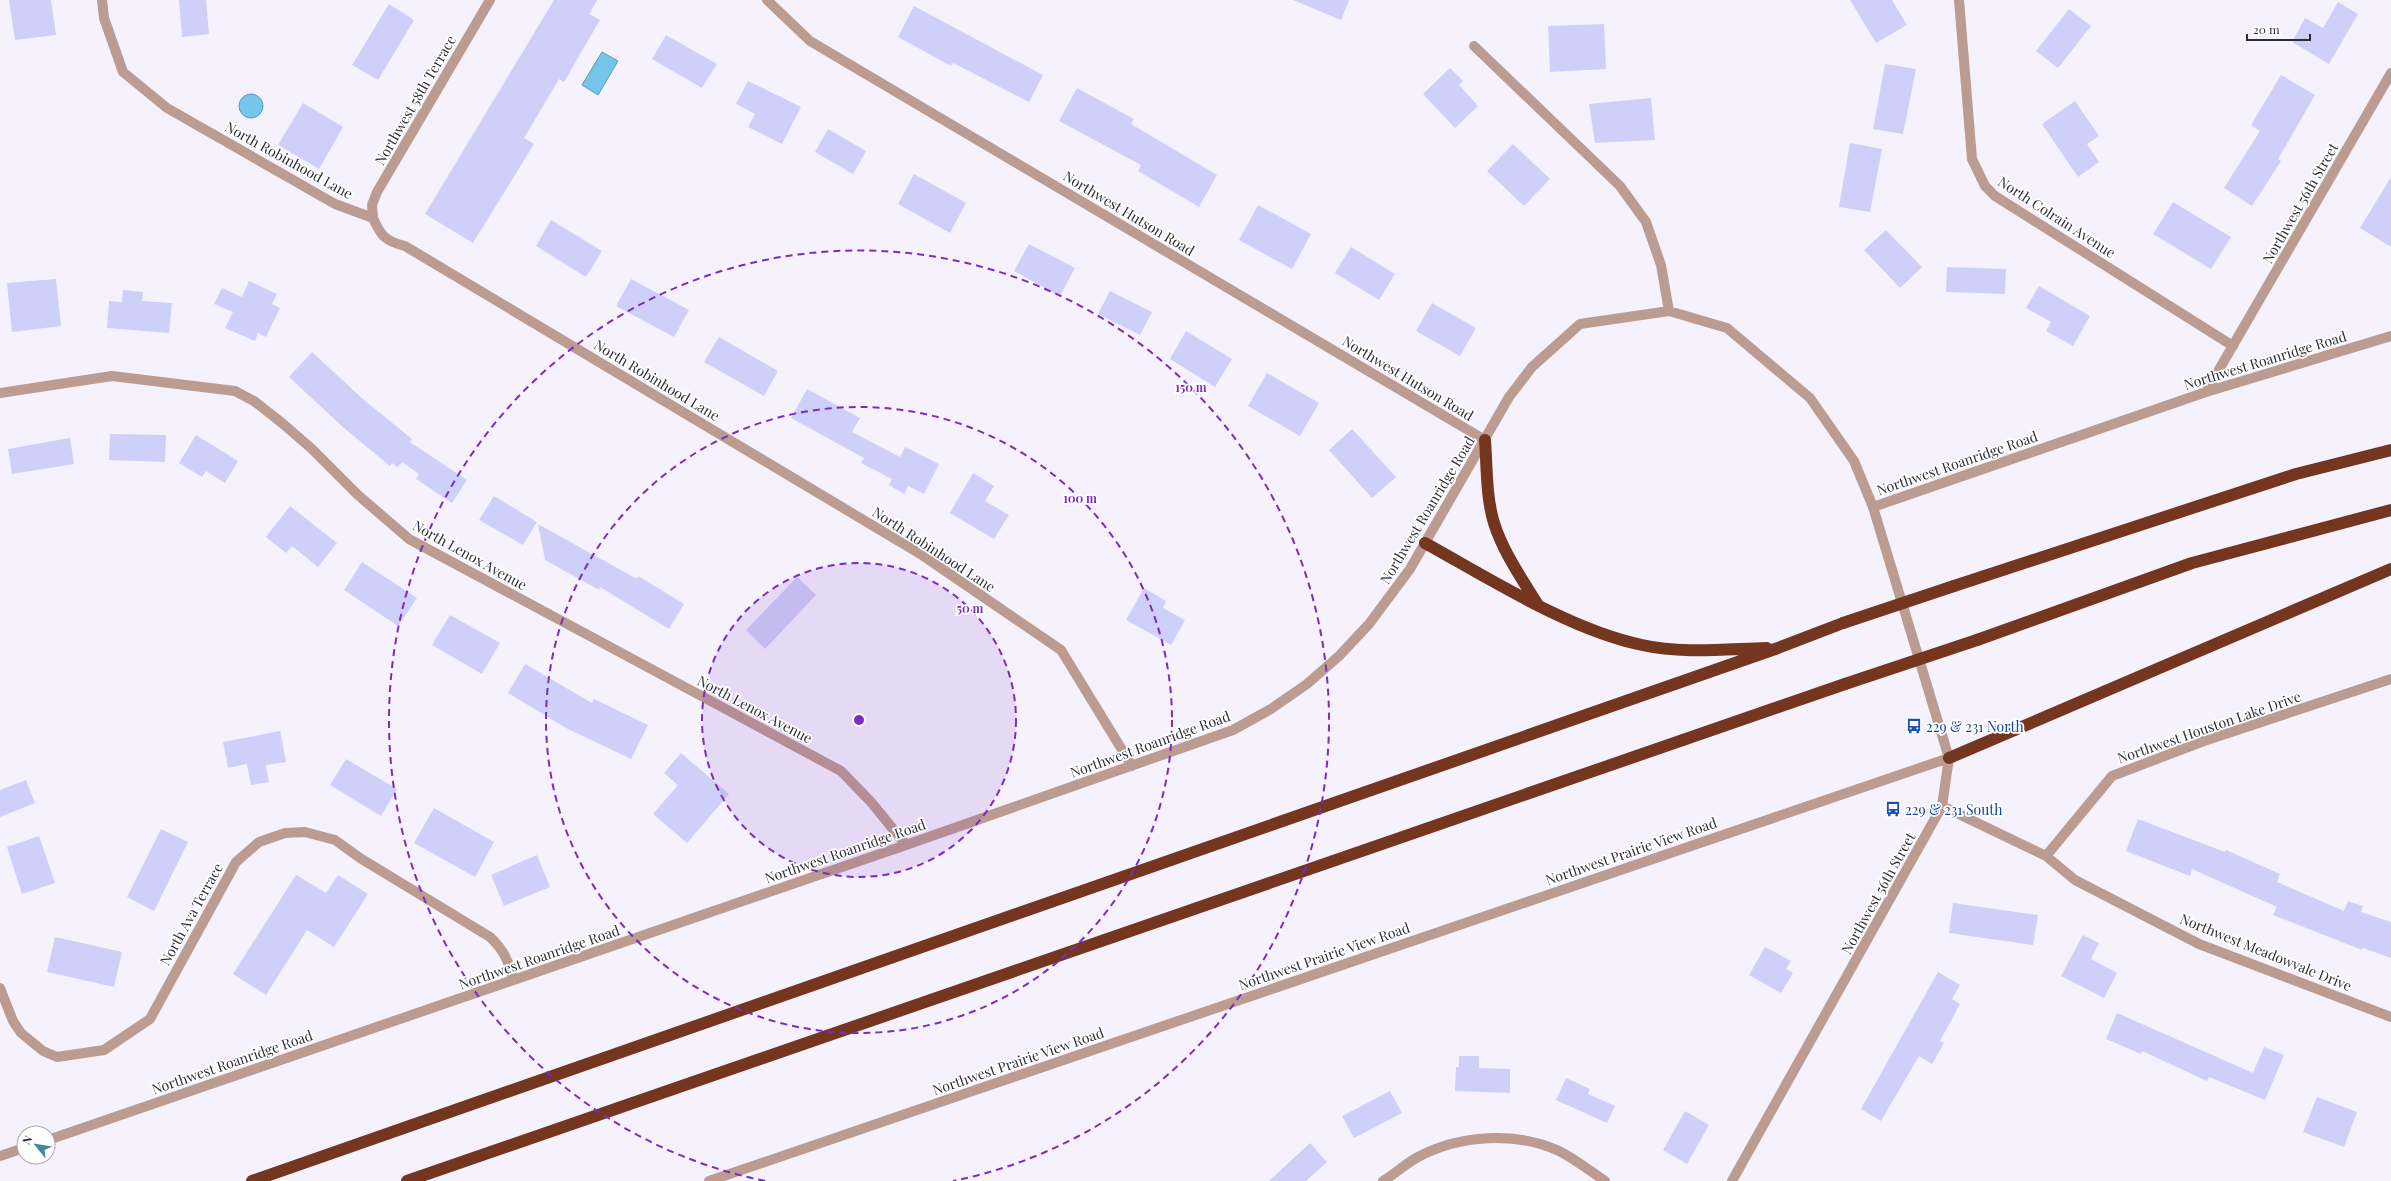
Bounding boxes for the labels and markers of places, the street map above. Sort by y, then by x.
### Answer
centre of rings [852,713,866,727]
bus stop icon: 229 & 231 North [1905,717,1923,735]
place label: 229 & 231 North [1926,717,2024,736]
bus stop icon: 229 & 231 South [1884,800,1902,818]
place label: 229 & 231 South [1905,800,2003,819]

